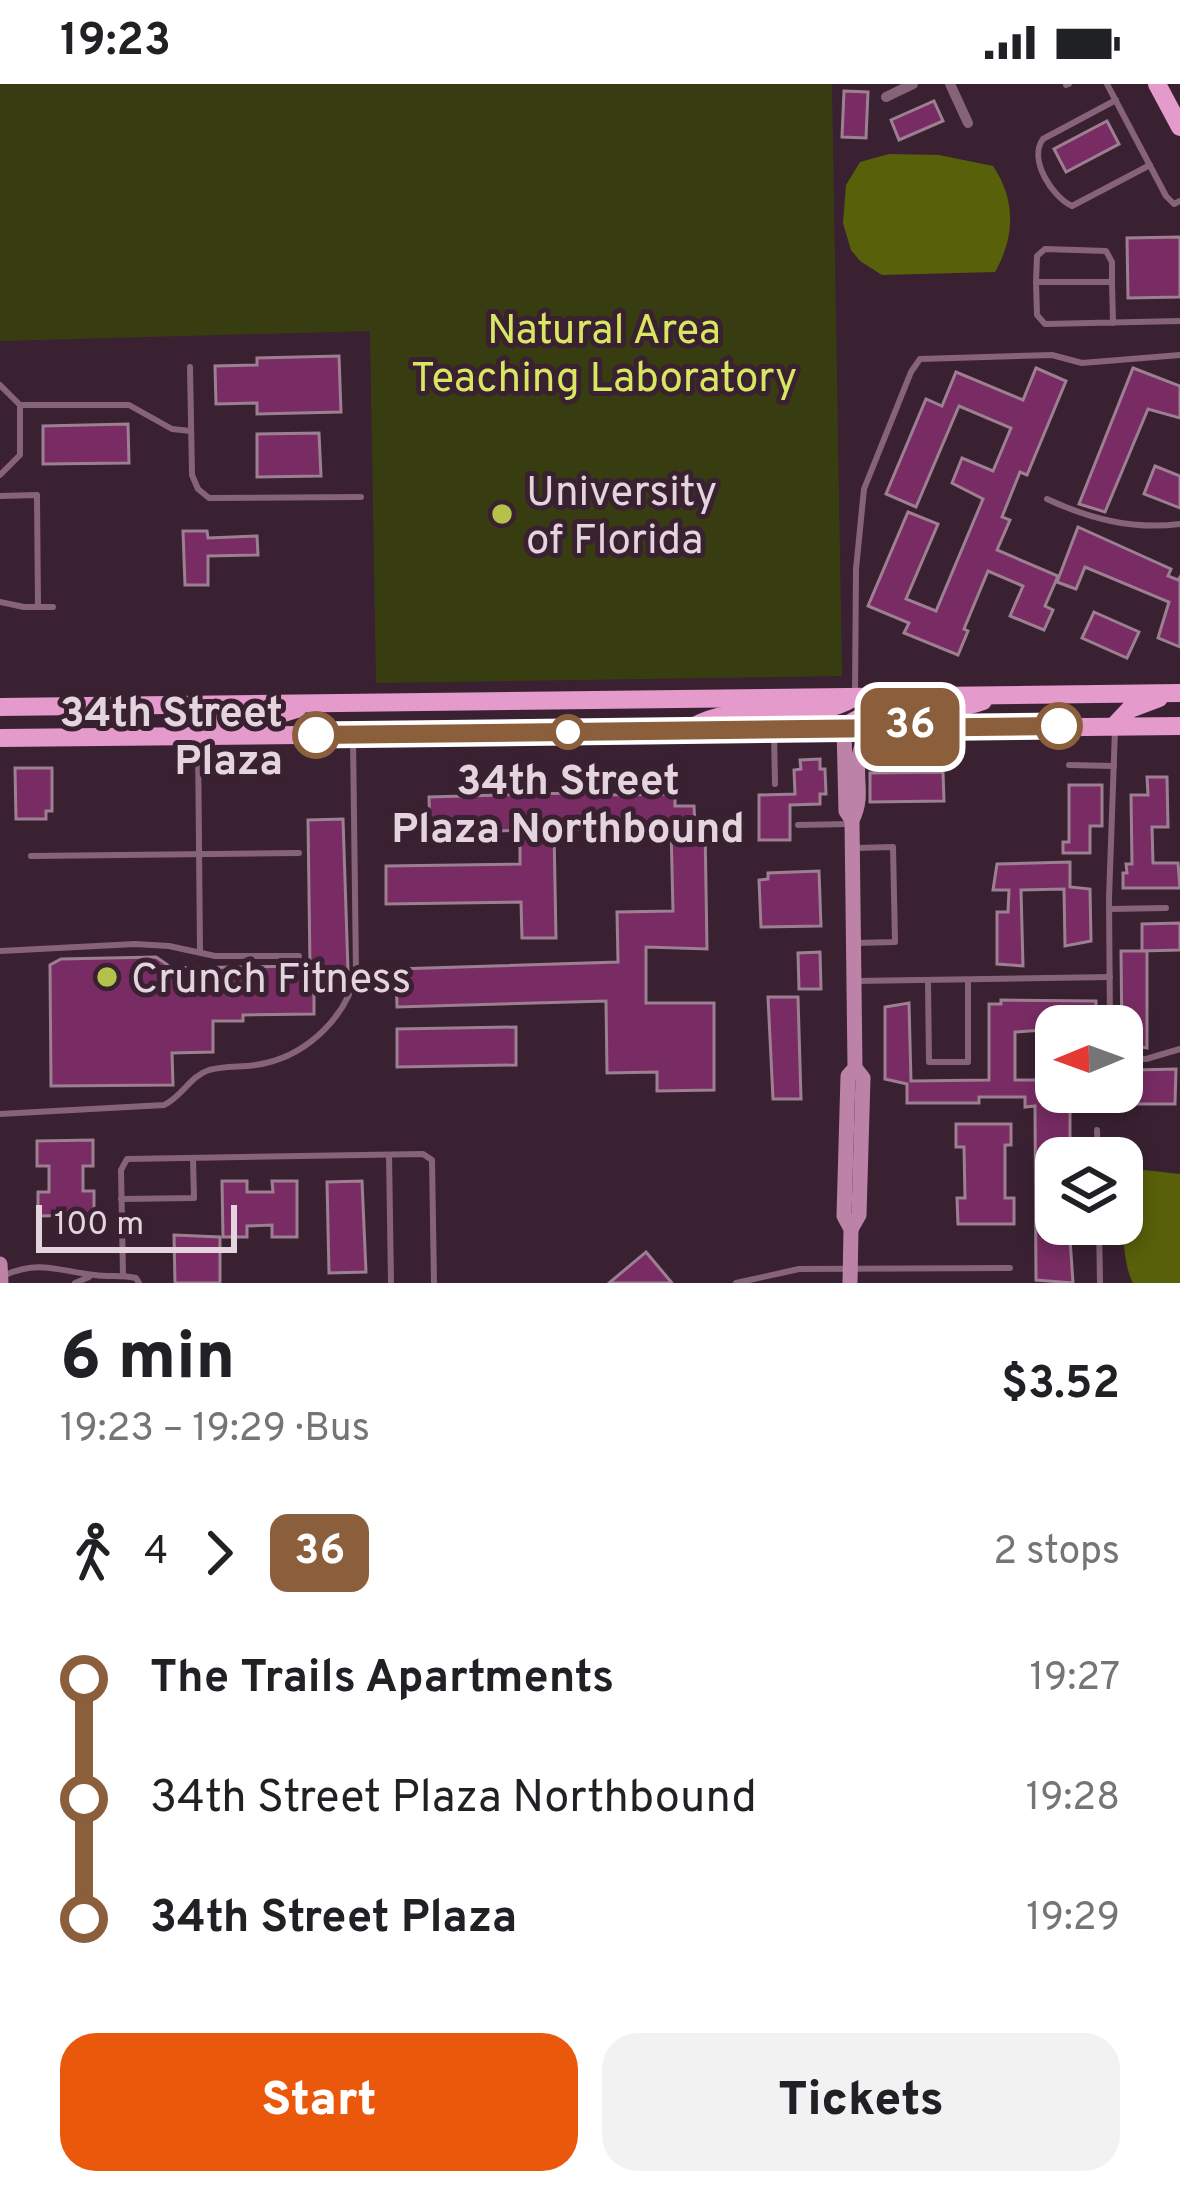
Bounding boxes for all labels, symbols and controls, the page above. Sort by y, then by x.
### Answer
text: 19:23 [60,14,171,71]
park label: Natural Area Teaching Laboratory [411,306,797,407]
place label: University of Florida [526,468,717,569]
marker: University of Florida [489,501,515,527]
line badge: 36 [856,688,964,766]
place label: 34th Street Plaza [59,689,283,790]
text: 36 [885,700,936,753]
unlabelled marker [1037,704,1081,748]
marker: 34th Street Plaza [294,713,338,757]
marker: 34th Street Plaza Northbound [552,716,584,748]
place label: 34th Street Plaza Northbound [391,757,745,858]
place label: Crunch Fitness [131,955,411,1008]
marker: Crunch Fitness [94,964,120,990]
north arrow [1035,1005,1143,1113]
map controls [1035,1005,1143,1245]
button: layers [1035,1137,1143,1245]
scale bar [36,1199,237,1252]
text: 100 m [54,1205,144,1247]
text: 6 min [60,1319,235,1402]
text: $3.52 [1001,1357,1120,1414]
text: 19:23 – 19:29 · Bus [60,1406,370,1455]
icon: walk [60,1520,126,1586]
icon: forward [186,1520,252,1586]
text: 36 [294,1526,345,1579]
text: 4 [144,1529,168,1578]
text: 2 stops [993,1529,1120,1578]
text: The Trails Apartments [150,1651,614,1708]
text: 19:27 [1030,1655,1120,1704]
text: 34th Street Plaza Northbound [150,1771,757,1828]
text: 19:28 [1026,1775,1120,1824]
text: 34th Street Plaza [150,1891,517,1948]
text: 19:29 [1026,1895,1120,1944]
button: Start [60,2033,578,2171]
button: Tickets [602,2033,1120,2171]

